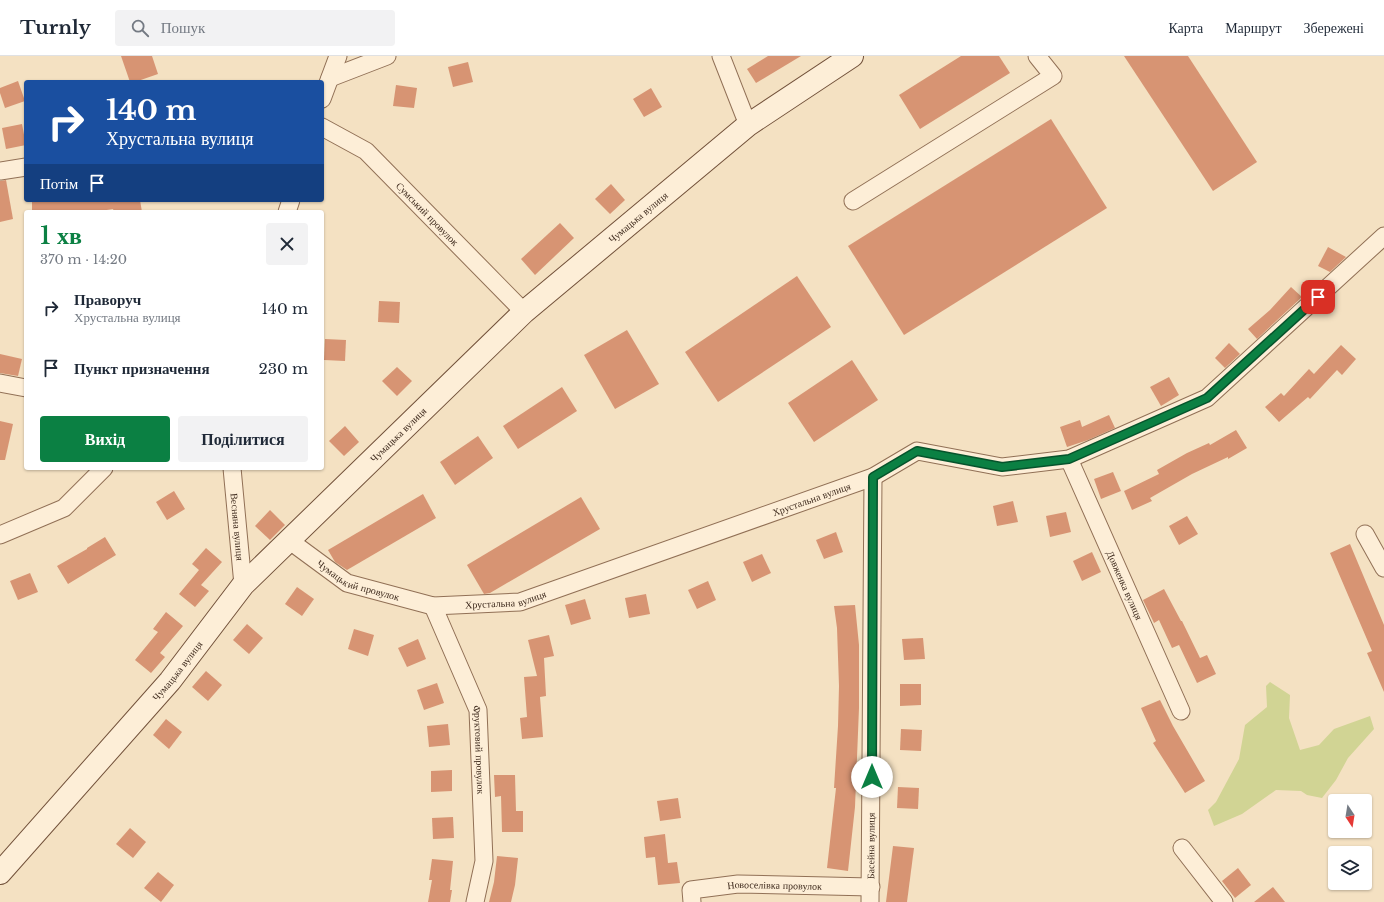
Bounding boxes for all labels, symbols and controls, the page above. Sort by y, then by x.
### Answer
search box [115,10,395,46]
text: Turnly [20,16,91,39]
icon: search [129,17,151,39]
text: Пошук [161,18,205,37]
text: Карта [1168,19,1203,37]
text: Маршрут [1225,19,1282,37]
text: Збережені [1304,19,1364,37]
text: 140 m [106,93,196,128]
icon: right [40,96,92,148]
text: Хрустальна вулиця [106,128,254,150]
icon: arrive [86,172,108,194]
text: Потім [40,174,78,193]
street label: Сумський провулок [393,179,462,248]
street label: Чумацька вулиця [605,188,670,246]
text: 1 хв [40,221,82,250]
button: close [266,223,308,265]
text: 370 m · 14:20 [40,251,127,268]
pin [1301,280,1335,314]
icon: arrive [1307,286,1329,308]
text: Праворуч [74,290,141,309]
icon: right [40,297,62,319]
text: 140 m [261,299,308,318]
text: Хрустальна вулиця [74,309,181,326]
icon: arrive [40,357,62,379]
text: Пункт призначення [74,359,210,378]
text: 230 m [258,359,308,378]
street label: Чумацька вулиця [367,404,429,465]
button: Вихід [40,416,170,462]
button: Поділитися [178,416,308,462]
street label: Хрустальна вулиця [770,479,853,519]
street label: Весняна вулиця [228,492,247,561]
street label: Довженка вулиця [1104,549,1146,622]
street label: Чумацький провулок [314,557,401,603]
street label: Хрустальна вулиця [465,587,548,611]
street label: Чумацька вулиця [149,638,205,703]
street label: Фруктовий провулок [470,703,488,795]
position arrow [851,756,893,798]
north arrow [1328,794,1372,838]
map controls [1328,794,1372,890]
street label: Басейна вулиця [864,812,877,879]
button: layers [1328,846,1372,890]
street label: Новоселівка провулок [726,877,822,892]

